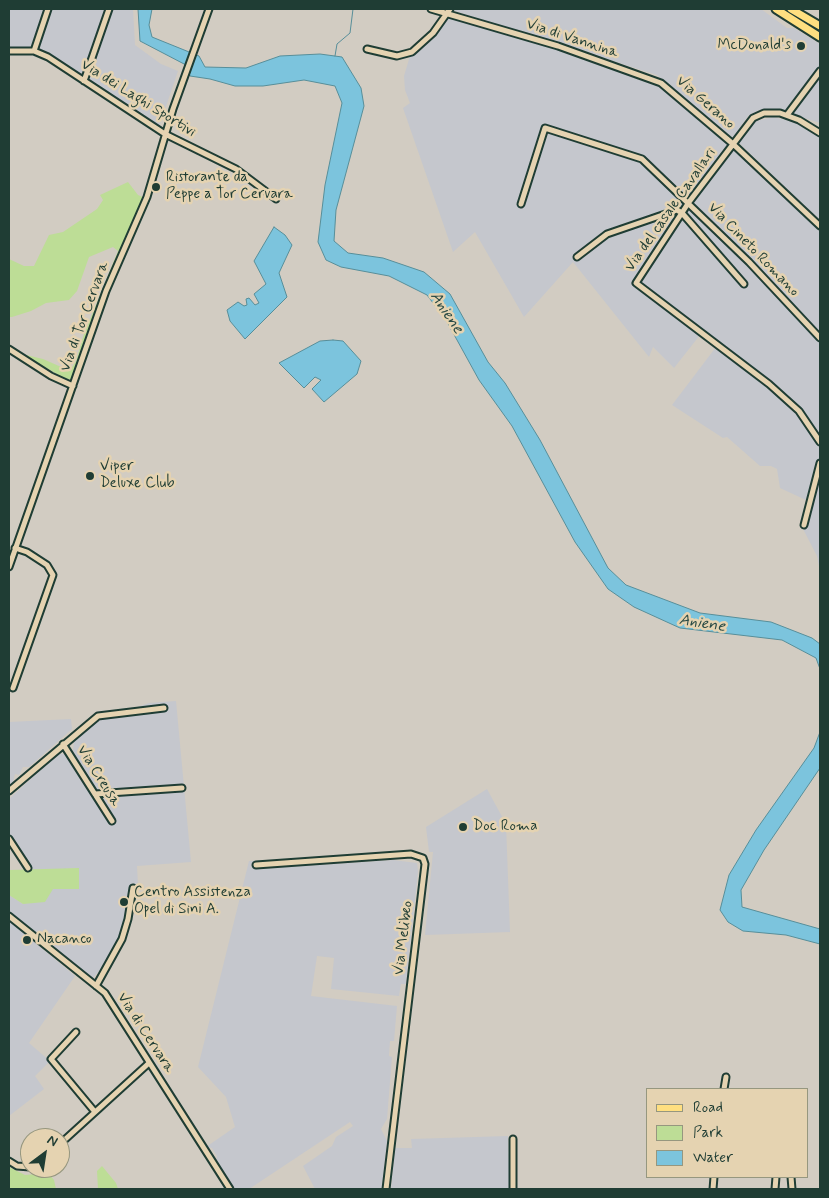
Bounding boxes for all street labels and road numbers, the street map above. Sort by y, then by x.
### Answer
street label: Via di Vannina [524,16,620,62]
street label: Via dei Laghi Sportivi [77,56,199,142]
street label: Via Gerano [672,73,738,133]
street label: Via del casale Cavallari [622,145,720,275]
street label: Via Cineto Romano [704,199,802,301]
street label: Via di Tor Cervara [57,260,113,374]
street label: Via Creusa [72,742,124,810]
street label: Via Melibeo [391,900,417,976]
street label: Via di Cervara [113,990,177,1076]

